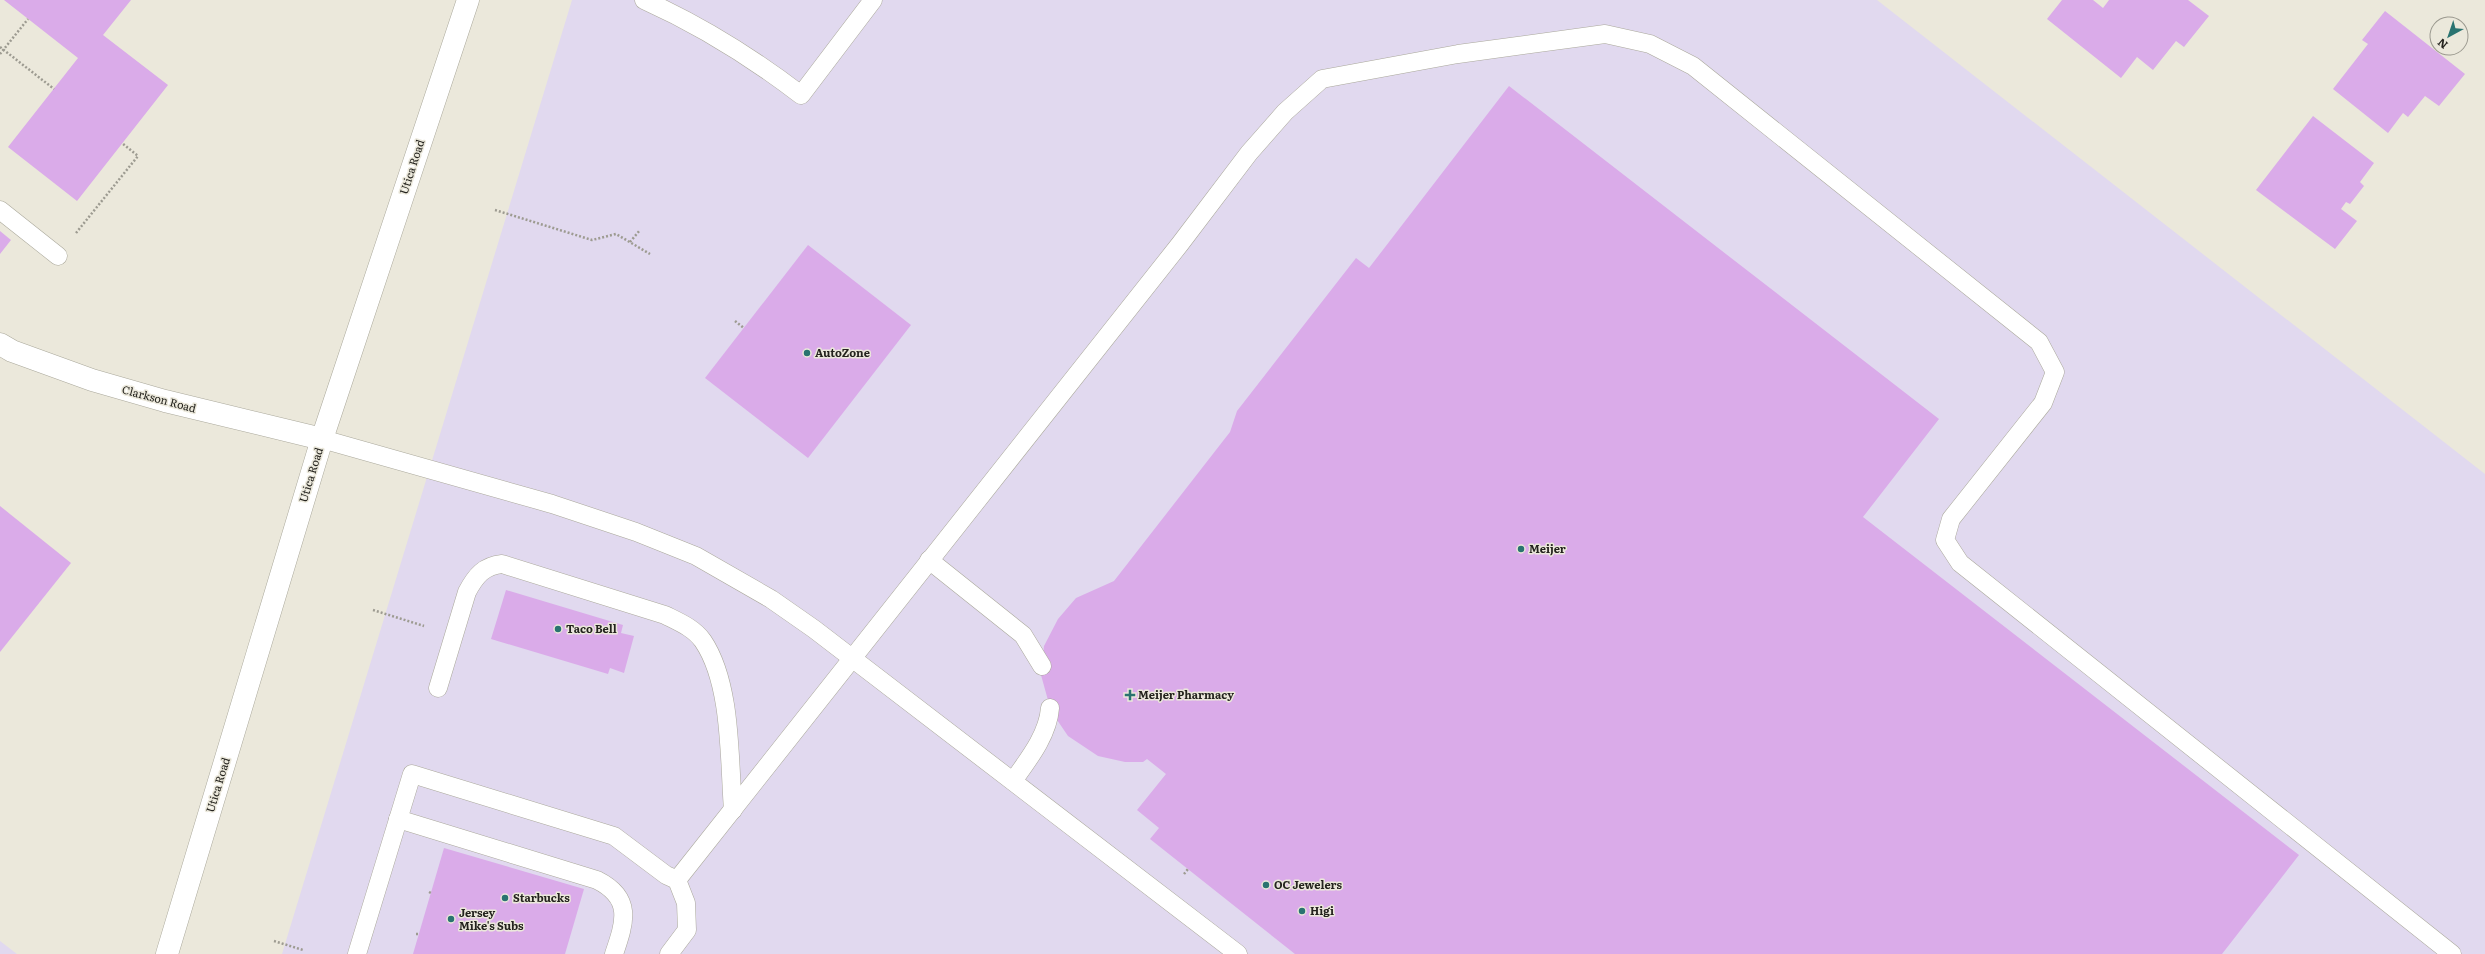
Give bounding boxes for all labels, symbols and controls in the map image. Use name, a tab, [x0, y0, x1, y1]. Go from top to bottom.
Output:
north arrow	[2429, 16, 2469, 56]
text: N	[2433, 35, 2451, 54]
street label: Utica Road	[395, 137, 428, 196]
place label: AutoZone	[815, 344, 870, 360]
marker: AutoZone	[802, 348, 812, 358]
street label: Clarkson Road	[120, 380, 198, 416]
street label: Utica Road	[294, 445, 326, 504]
place label: Meijer	[1529, 540, 1566, 556]
marker: Meijer	[1516, 544, 1526, 554]
place label: Taco Bell	[566, 620, 617, 636]
marker: Taco Bell	[553, 624, 563, 634]
place label: Meijer Pharmacy	[1138, 686, 1234, 702]
marker: Meijer Pharmacy	[1125, 690, 1135, 700]
street label: Utica Road	[201, 755, 233, 814]
place label: OC Jewelers	[1274, 876, 1342, 892]
marker: OC Jewelers	[1261, 880, 1271, 890]
place label: Starbucks	[513, 889, 570, 905]
marker: Starbucks	[500, 893, 510, 903]
place label: Higi	[1310, 902, 1334, 918]
place label: Jersey Mike's Subs	[459, 904, 524, 933]
marker: Higi	[1297, 906, 1307, 916]
marker: Jersey Mike's Subs	[446, 914, 456, 924]

